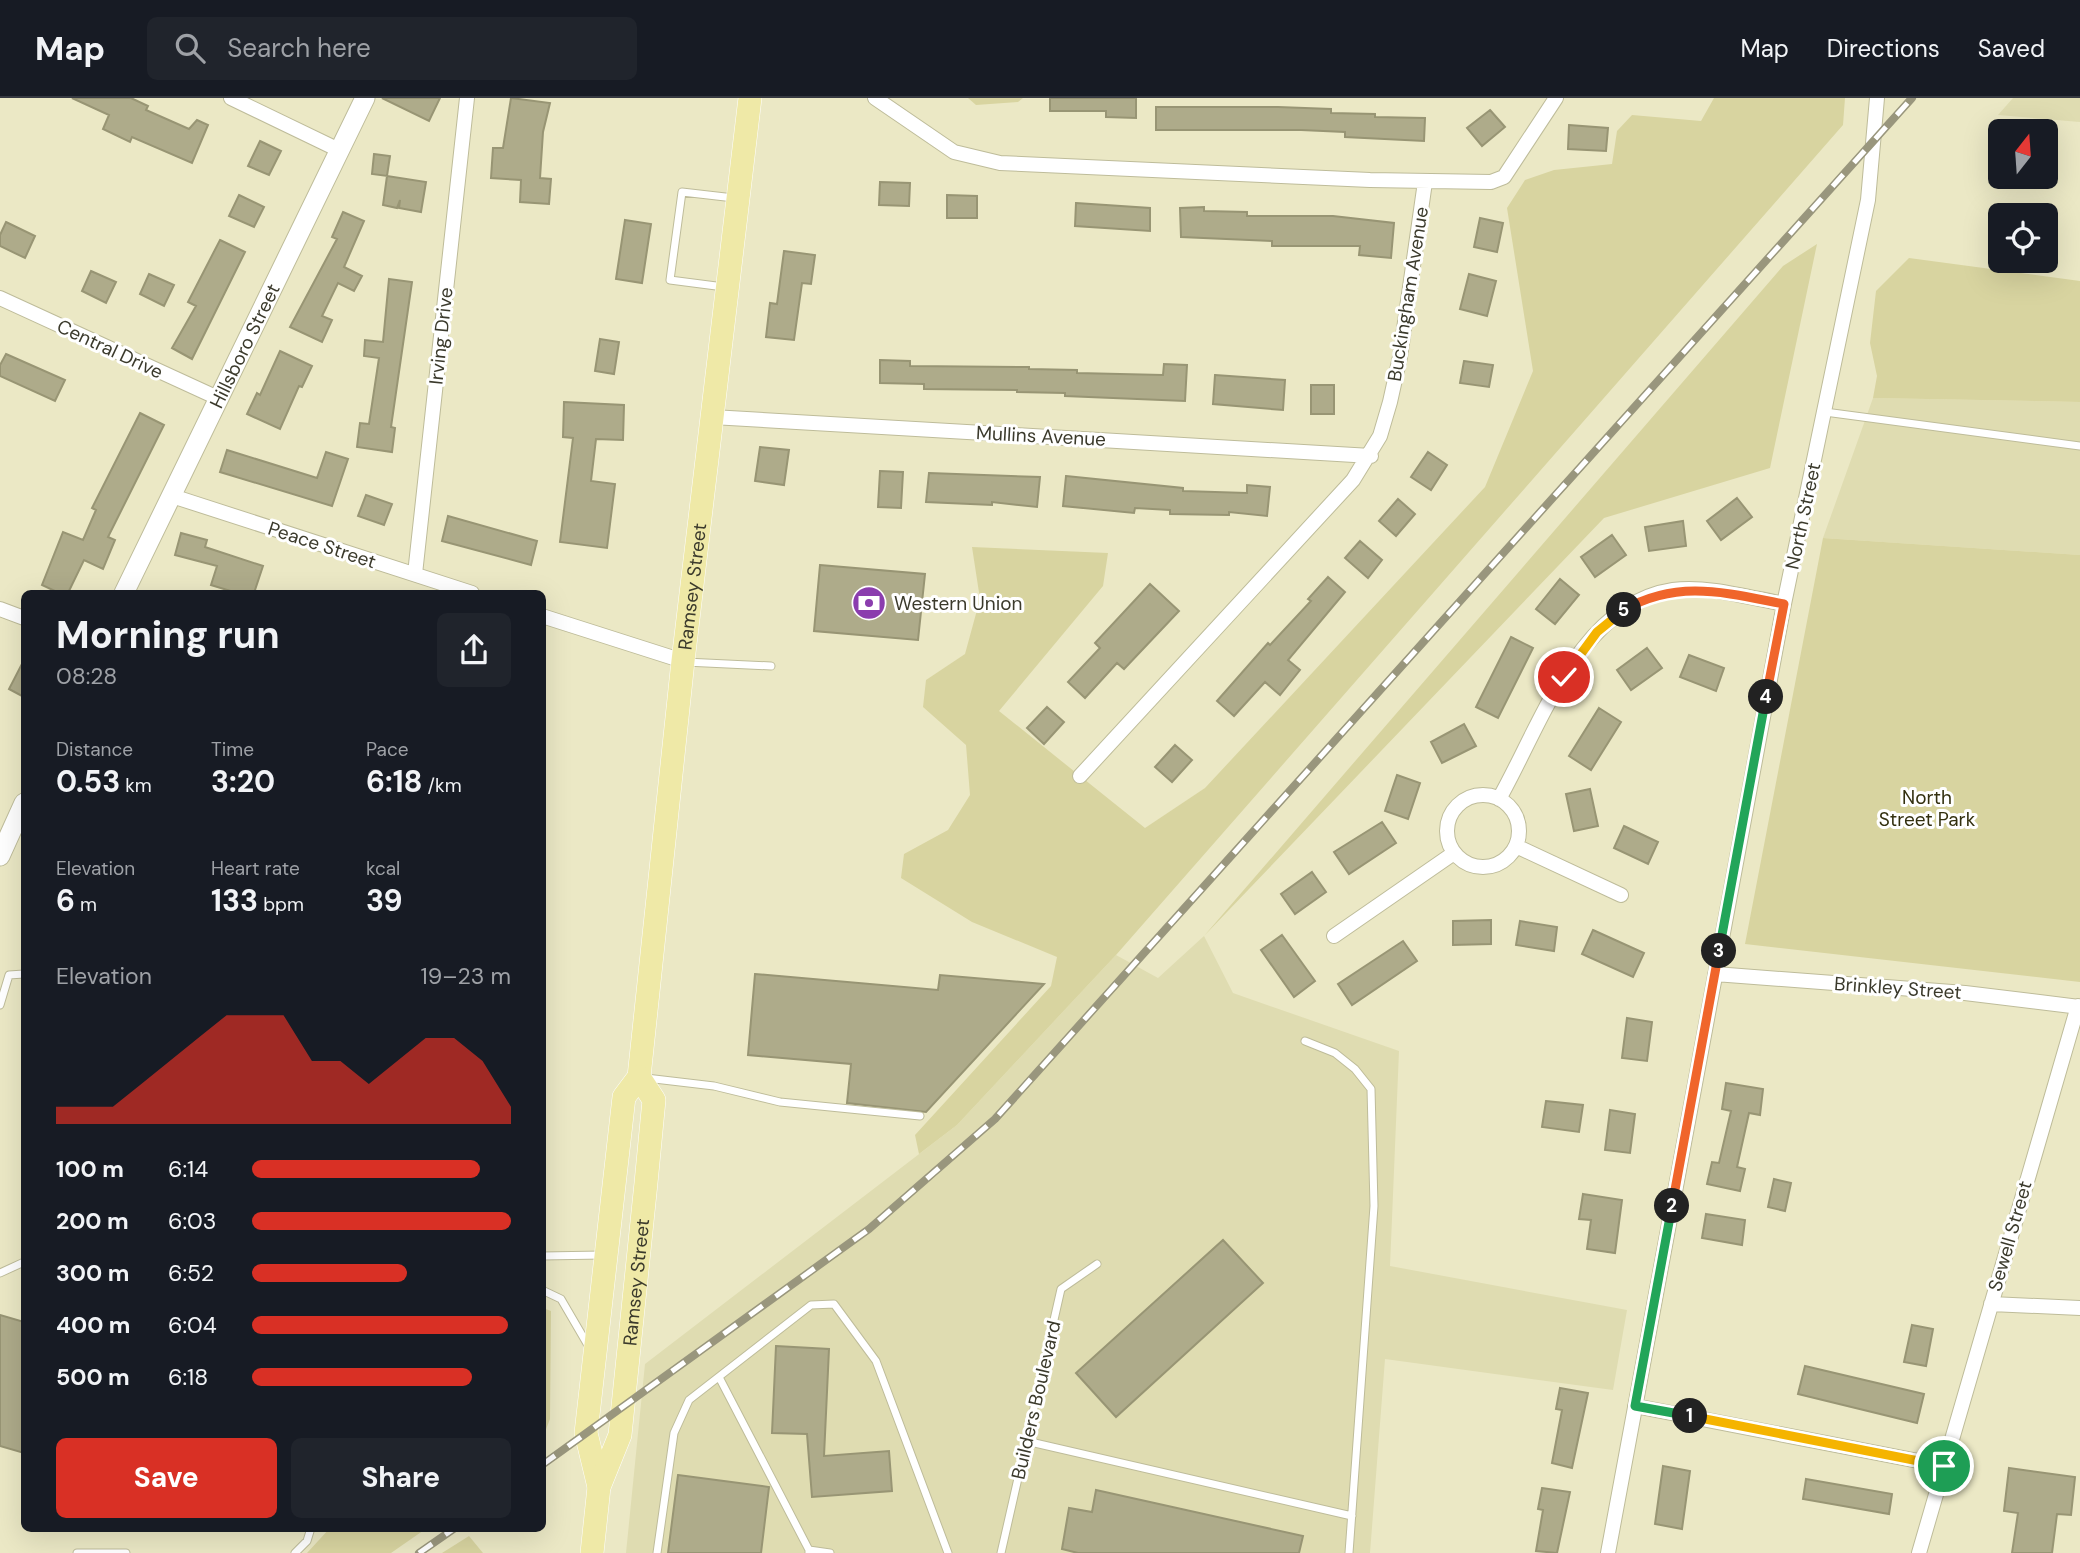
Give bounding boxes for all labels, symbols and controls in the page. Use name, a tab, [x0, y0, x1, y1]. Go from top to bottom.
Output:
search box	[147, 17, 637, 80]
text: Map	[35, 27, 105, 70]
icon: search	[171, 29, 209, 67]
text: Search here	[227, 31, 371, 65]
text: Map	[1741, 33, 1789, 64]
text: Directions	[1827, 33, 1940, 64]
text: Saved	[1978, 33, 2045, 64]
north arrow	[1988, 119, 2058, 189]
map controls	[1988, 119, 2058, 273]
button: locate	[1988, 203, 2058, 273]
street label: Buckingham Avenue	[1382, 205, 1434, 383]
street label: Hillsboro Street	[203, 279, 285, 412]
street label: Irving Drive	[423, 286, 459, 386]
street label: Central Drive	[53, 313, 167, 385]
street label: Mullins Avenue	[975, 420, 1107, 452]
street label: North Street	[1779, 460, 1827, 572]
street label: Peace Street	[265, 516, 379, 574]
street label: Ramsey Street	[672, 522, 712, 651]
bank icon: Western Union	[850, 584, 888, 622]
place label: Western Union	[894, 591, 1022, 616]
pin: 5	[1606, 592, 1642, 628]
text: 5	[1618, 597, 1629, 622]
text: Morning run	[56, 610, 280, 660]
button: share	[437, 613, 511, 687]
pin	[1534, 647, 1594, 707]
icon: check	[1545, 658, 1583, 696]
text: 08:28	[56, 661, 117, 691]
pin: 4	[1748, 680, 1784, 714]
text: 4	[1759, 684, 1772, 709]
text: Distance	[56, 737, 133, 762]
text: Time	[211, 737, 254, 762]
text: Pace	[366, 737, 409, 762]
text: 0.53	[56, 762, 120, 801]
text: 3:20	[211, 762, 275, 801]
text: 6:18	[366, 762, 423, 801]
text: km	[120, 773, 152, 798]
text: /km	[423, 773, 462, 798]
park label: North Street Park	[1879, 785, 1976, 832]
text: Elevation	[56, 856, 135, 881]
text: Heart rate	[211, 856, 300, 881]
text: kcal	[366, 856, 400, 881]
text: 6	[56, 881, 75, 920]
text: 133	[211, 881, 258, 920]
text: 39	[366, 881, 402, 920]
text: m	[75, 892, 97, 917]
text: bpm	[258, 892, 304, 917]
pin: 3	[1702, 934, 1736, 968]
text: 3	[1713, 938, 1724, 963]
text: Elevation	[56, 961, 152, 991]
text: 19–23 m	[421, 961, 511, 991]
street label: Brinkley Street	[1833, 971, 1963, 1005]
text: 100 m	[56, 1154, 124, 1184]
text: 6:14	[168, 1154, 208, 1184]
street label: Sewell Street	[1982, 1178, 2038, 1294]
pin: 2	[1654, 1188, 1690, 1224]
text: 2	[1666, 1193, 1677, 1218]
text: 200 m	[56, 1206, 129, 1236]
text: 6:03	[168, 1206, 216, 1236]
street label: Ramsey Street	[617, 1217, 655, 1347]
text: 300 m	[56, 1258, 129, 1288]
text: 6:52	[168, 1258, 214, 1288]
text: 400 m	[56, 1310, 130, 1340]
text: 6:04	[168, 1310, 217, 1340]
street label: Builders Boulevard	[1006, 1318, 1066, 1482]
text: 500 m	[56, 1362, 130, 1392]
text: 6:18	[168, 1362, 208, 1392]
pin: 1	[1672, 1398, 1708, 1434]
text: 1	[1686, 1403, 1693, 1428]
pin	[1914, 1436, 1974, 1496]
button: Save	[56, 1438, 277, 1518]
button: Share	[291, 1438, 511, 1518]
icon: arrive	[1925, 1447, 1963, 1485]

